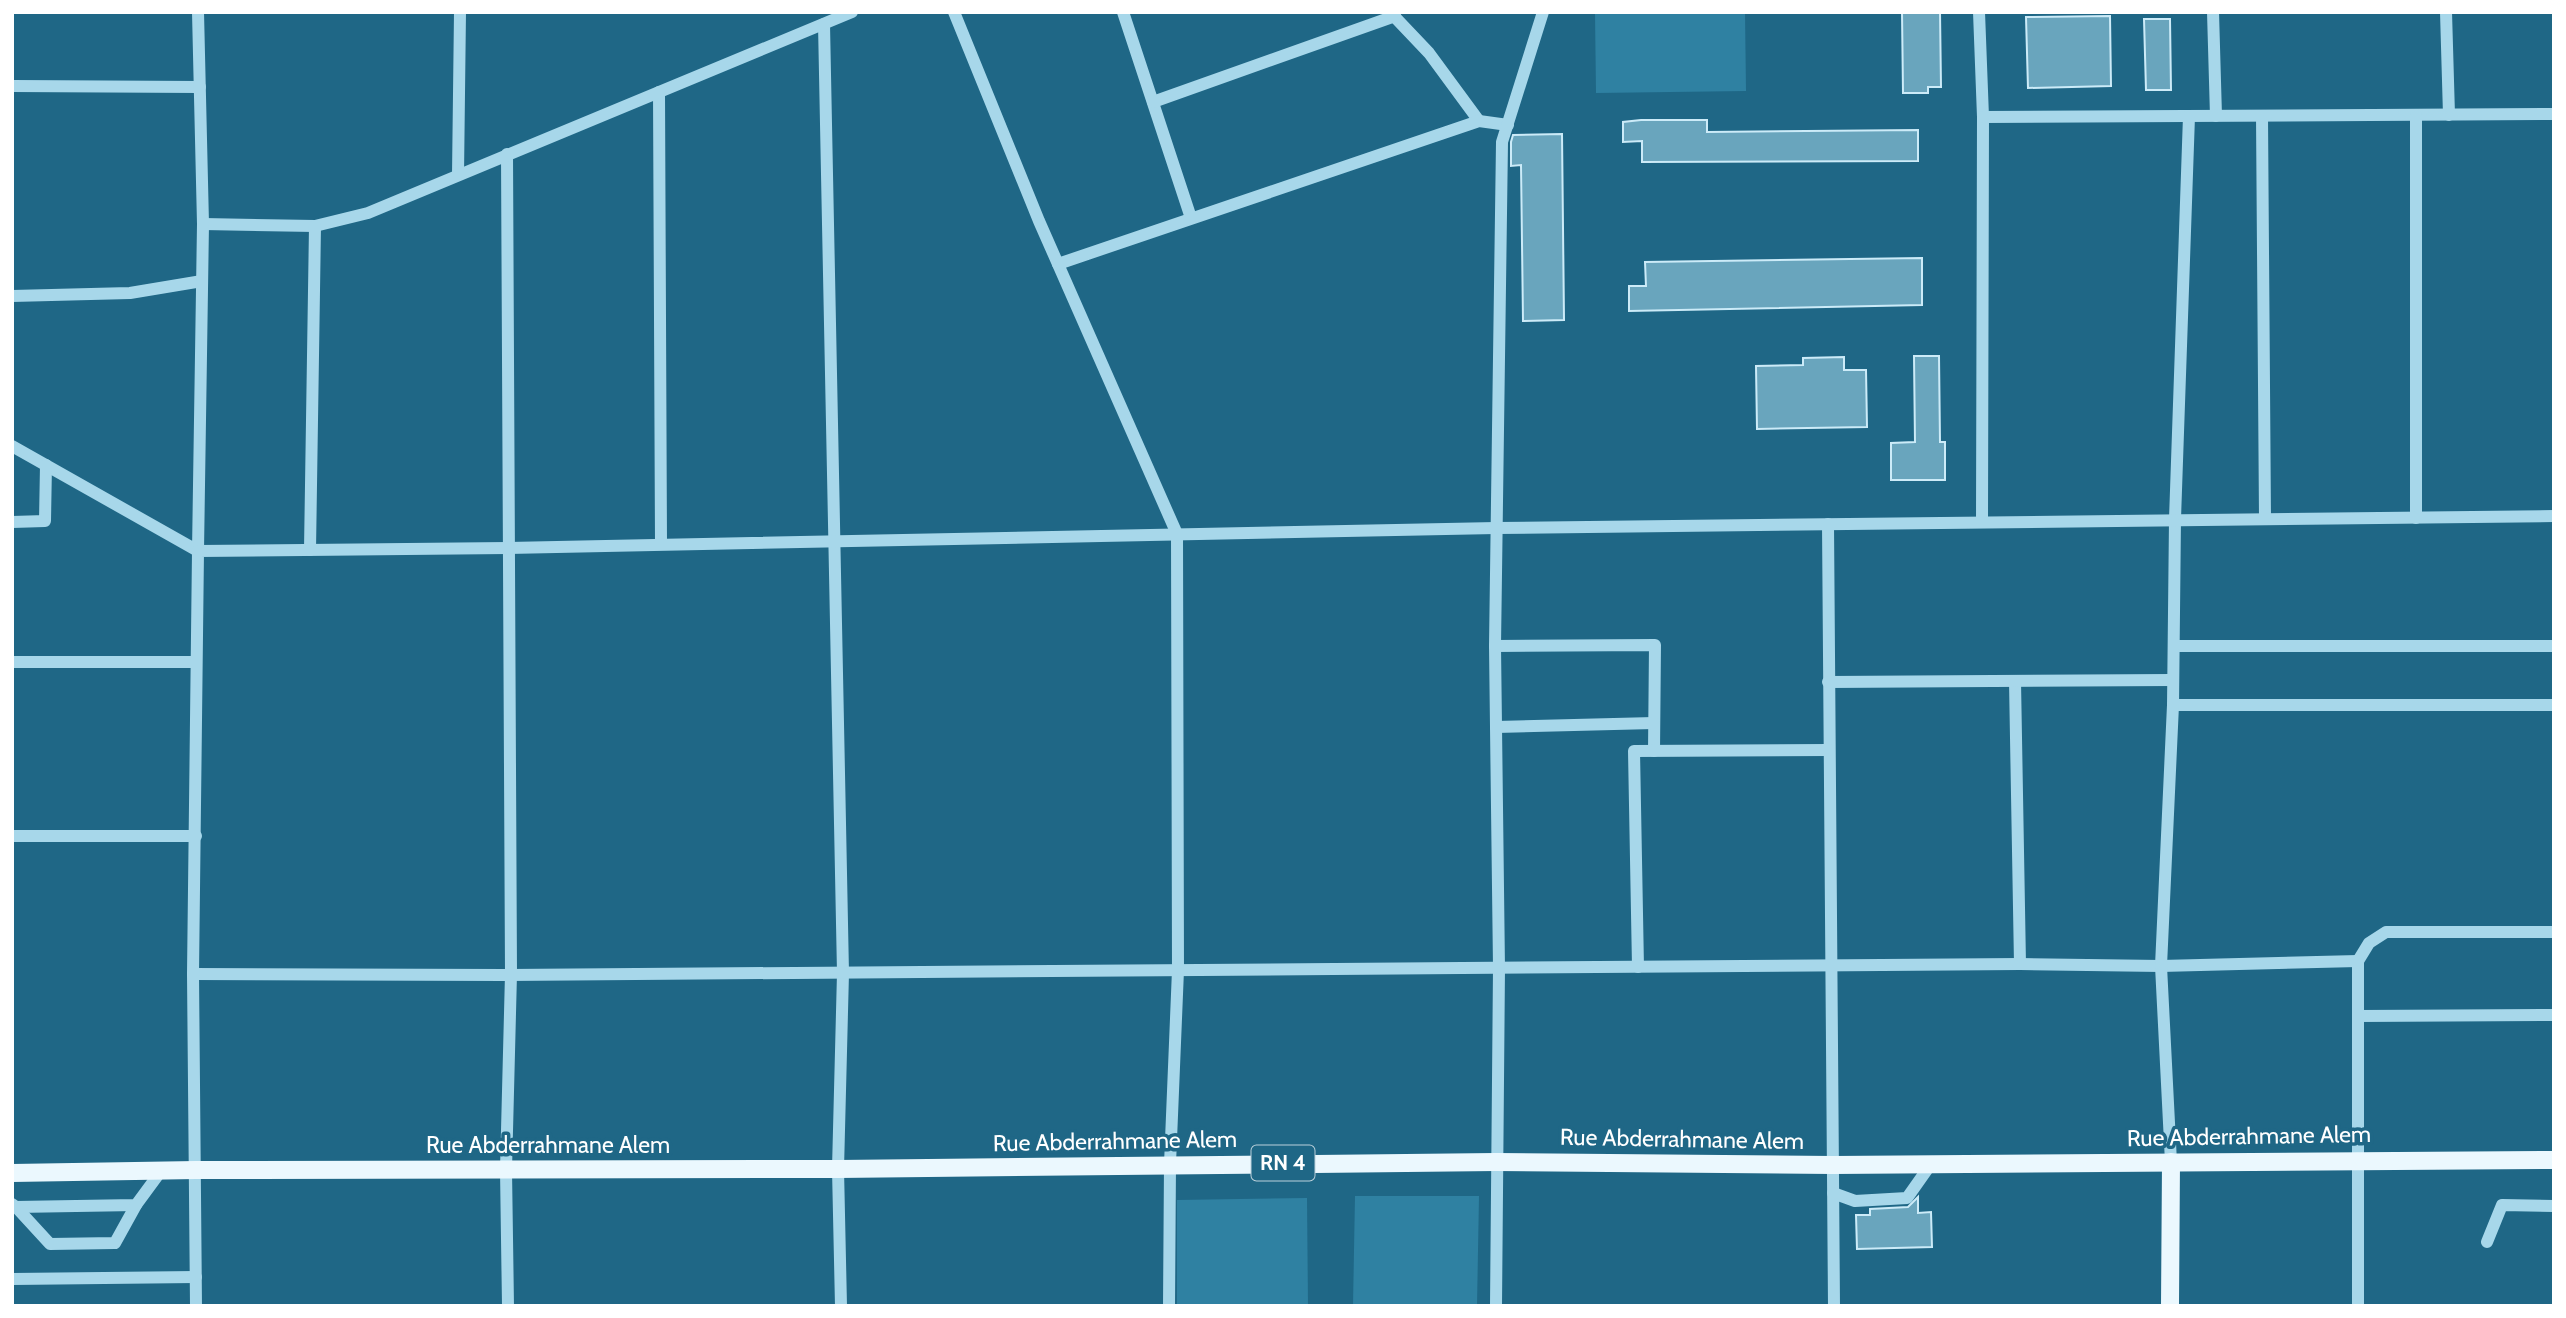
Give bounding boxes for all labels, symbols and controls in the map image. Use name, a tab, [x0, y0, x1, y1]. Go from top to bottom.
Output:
street label: Rue Abderrahmane Alem	[2127, 1120, 2371, 1152]
street label: Rue Abderrahmane Alem	[1560, 1123, 1804, 1155]
street label: Rue Abderrahmane Alem	[993, 1125, 1237, 1157]
street label: Rue Abderrahmane Alem	[426, 1131, 670, 1159]
road number: RN 4	[1252, 1146, 1314, 1180]

